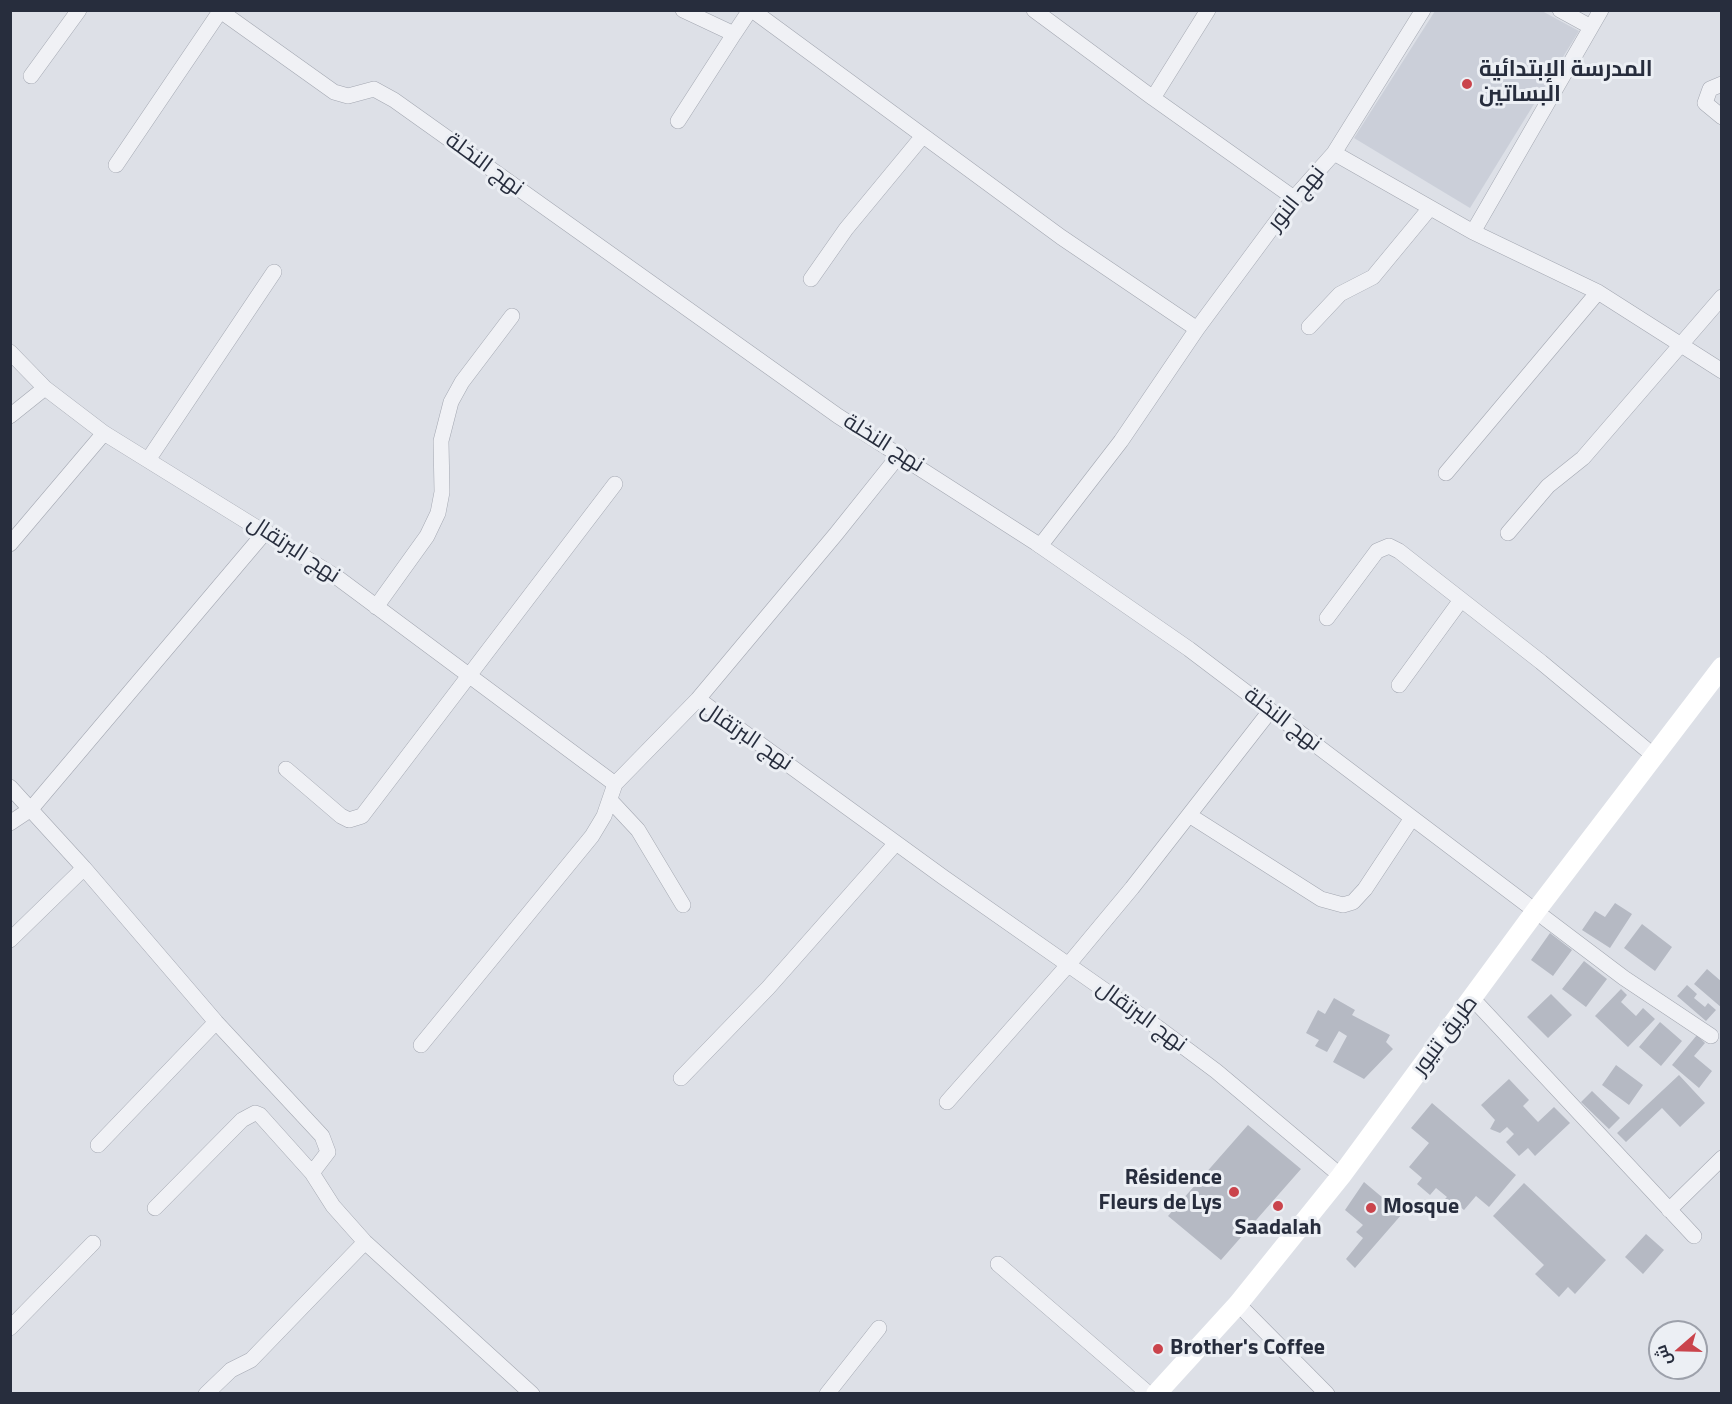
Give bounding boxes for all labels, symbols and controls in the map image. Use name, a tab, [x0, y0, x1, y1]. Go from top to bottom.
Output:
place label: المدرسة الإبتدائية البساتين	[1479, 58, 1653, 110]
marker: المدرسة الإبتدائية البساتين	[1460, 77, 1474, 91]
street label: نهج النخلة	[440, 128, 528, 202]
street label: نهج النور	[1263, 161, 1331, 237]
street label: نهج النخلة	[838, 409, 928, 479]
street label: نهج البرتقال	[242, 510, 344, 590]
street label: نهج النخلة	[1238, 682, 1326, 758]
street label: نهج البرتقال	[695, 697, 797, 777]
street label: نهج البرتقال	[1091, 975, 1191, 1059]
street label: طريق تنيور	[1408, 991, 1484, 1081]
place label: Résidence Fleurs de Lys	[1099, 1166, 1222, 1218]
marker: Résidence Fleurs de Lys	[1227, 1185, 1241, 1199]
place label: Mosque	[1383, 1195, 1459, 1221]
marker: Saadalah	[1271, 1199, 1285, 1213]
marker: Mosque	[1364, 1201, 1378, 1215]
place label: Saadalah	[1234, 1216, 1322, 1242]
north arrow	[1648, 1320, 1708, 1380]
place label: Brother's Coffee	[1170, 1336, 1325, 1362]
marker: Brother's Coffee	[1151, 1342, 1165, 1356]
text: ش	[1648, 1342, 1678, 1369]

